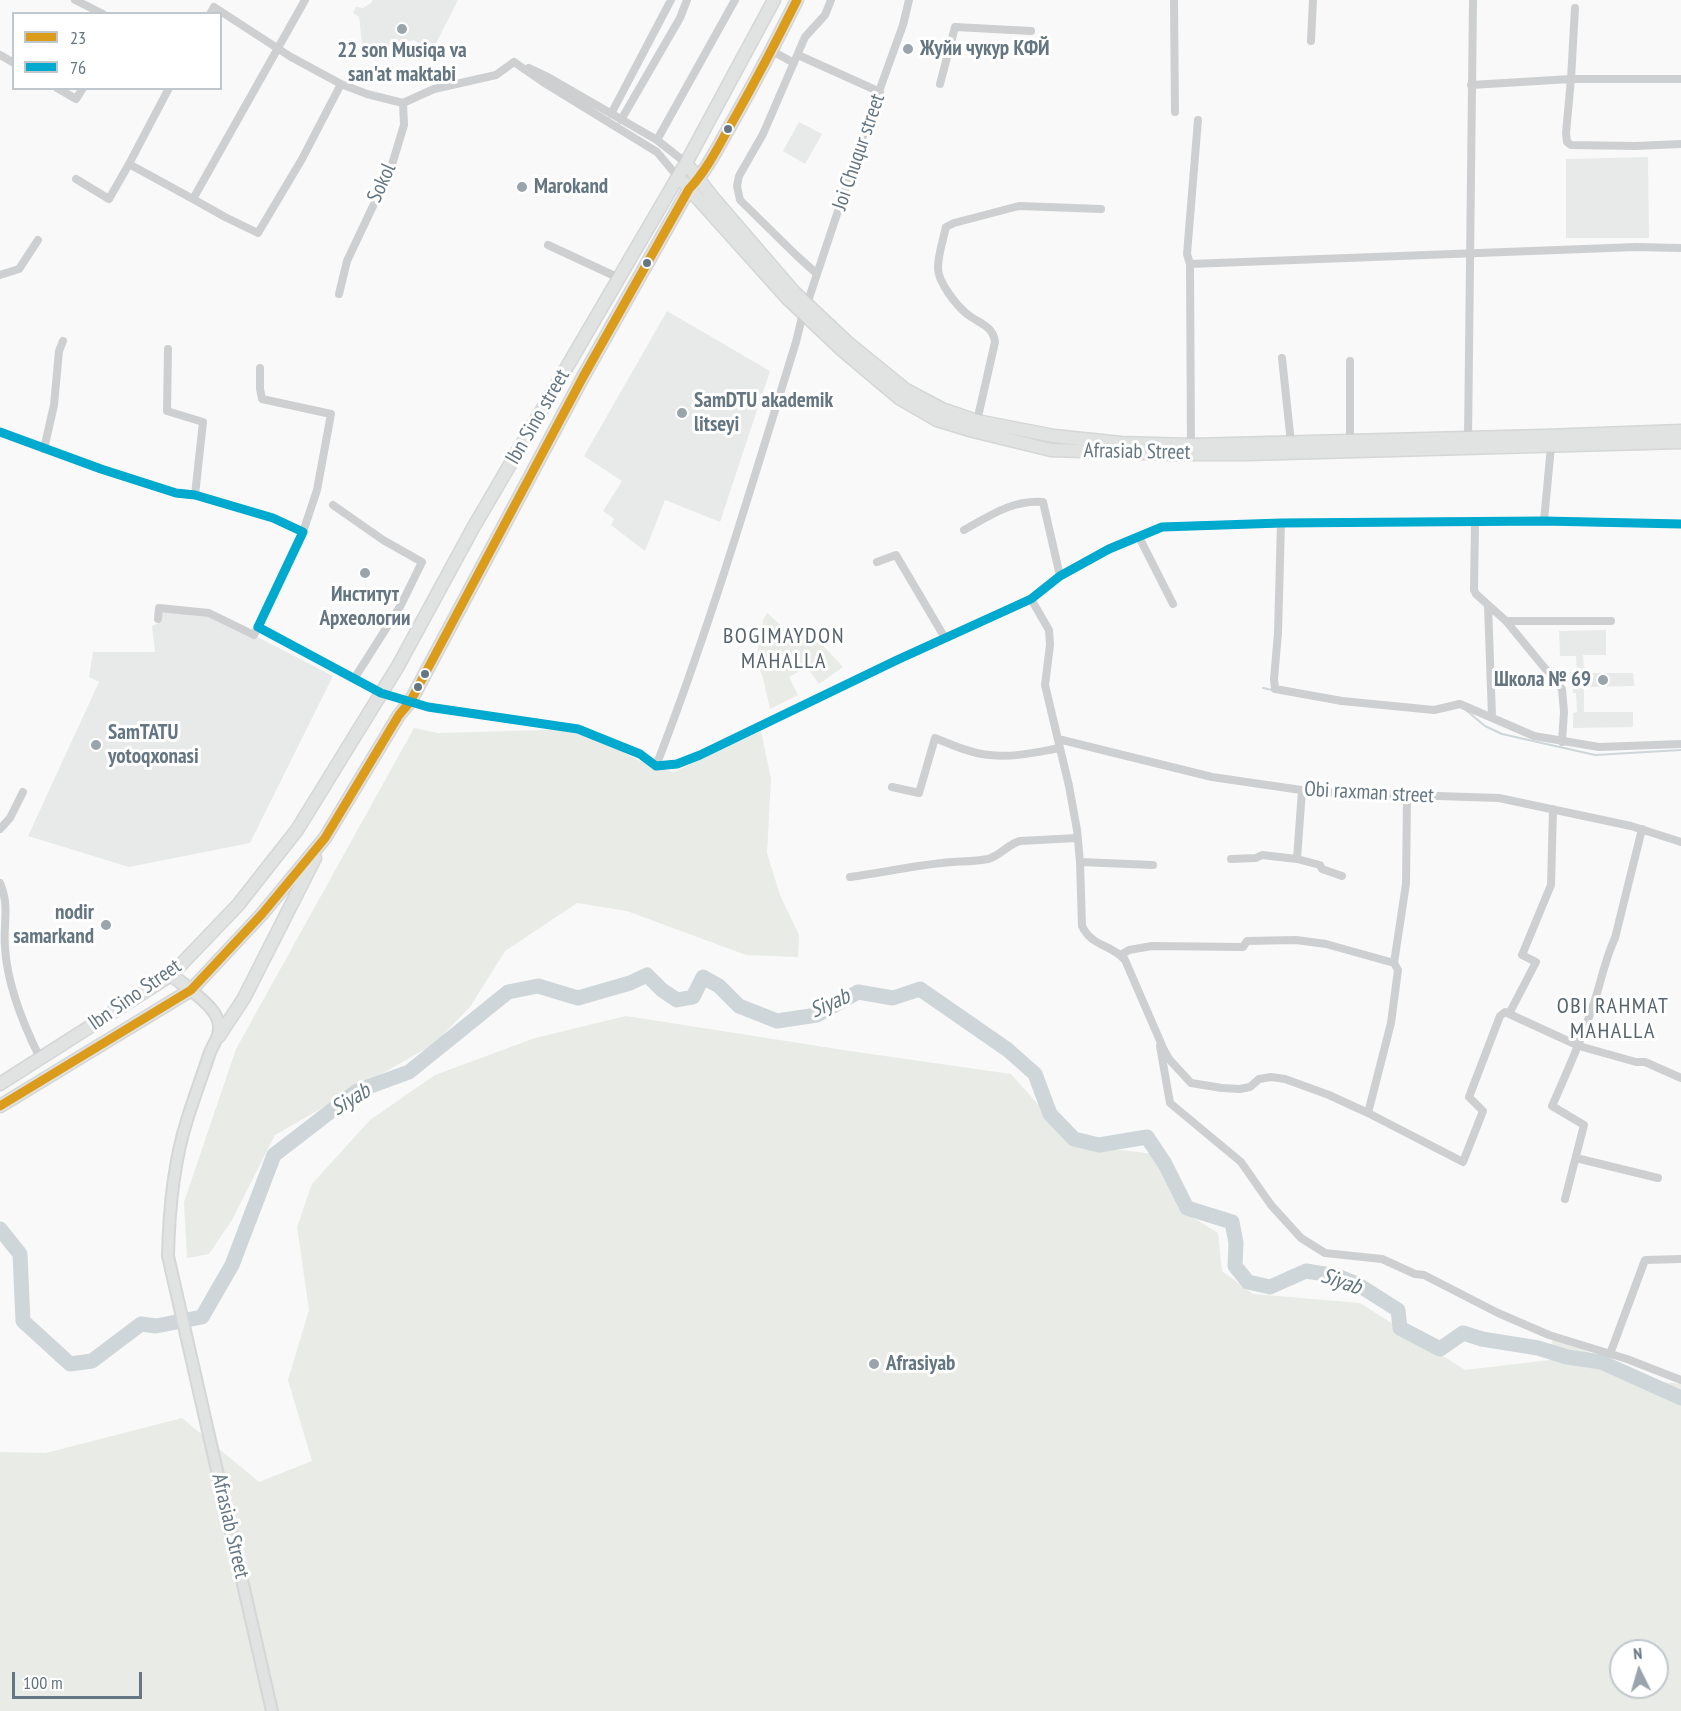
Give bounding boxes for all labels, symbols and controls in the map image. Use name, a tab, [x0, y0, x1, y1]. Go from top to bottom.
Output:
legend	[12, 12, 222, 90]
marker: 22 son Musiqa va san'at maktabi	[395, 22, 409, 36]
text: 23	[70, 26, 86, 49]
place label: Жуйи чукур КФЙ	[920, 36, 1049, 62]
place label: 22 son Musiqa va san'at maktabi	[337, 38, 467, 88]
marker: Жуйи чукур КФЙ	[901, 42, 915, 56]
text: 76	[70, 56, 86, 79]
street label: Joi Chuqur street	[827, 91, 891, 213]
unlabelled marker	[722, 123, 734, 135]
street label: Sokol	[362, 160, 402, 206]
place label: Marokand	[534, 174, 608, 200]
marker: Marokand	[515, 180, 529, 194]
unlabelled marker	[641, 257, 653, 269]
street label: Ibn Sino street	[501, 365, 575, 469]
place label: SamDTU akademik litseyi	[694, 388, 833, 438]
marker: SamDTU akademik litseyi	[675, 406, 689, 420]
street label: Afrasiab Street	[1084, 438, 1190, 466]
marker: Институт Археологии	[358, 566, 372, 580]
place label: Институт Археологии	[320, 582, 410, 632]
district label: BOGIMAYDON MAHALLA	[723, 624, 845, 676]
place label: Школа № 69	[1494, 667, 1591, 693]
unlabelled marker	[419, 668, 431, 680]
marker: Школа № 69	[1596, 673, 1610, 687]
unlabelled marker	[412, 681, 424, 693]
place label: SamTATU yotoqxonasi	[108, 720, 199, 770]
marker: SamTATU yotoqxonasi	[89, 738, 103, 752]
street label: Obi raxman street	[1304, 777, 1434, 809]
place label: nodir samarkand	[13, 900, 94, 950]
marker: nodir samarkand	[99, 918, 113, 932]
street label: Ibn Sino Street	[84, 954, 186, 1036]
water label: Siyab	[806, 984, 854, 1024]
district label: OBI RAHMAT MAHALLA	[1557, 994, 1669, 1046]
water label: Siyab	[327, 1078, 375, 1122]
water label: Siyab	[1317, 1263, 1365, 1301]
place label: Afrasiyab	[886, 1351, 955, 1377]
marker: Afrasiyab	[867, 1357, 881, 1371]
street label: Afrasiab Street	[206, 1471, 254, 1581]
north arrow	[1609, 1639, 1669, 1699]
text: N	[1632, 1643, 1643, 1663]
scale bar	[15, 1660, 146, 1698]
text: 100 m	[23, 1671, 63, 1694]

